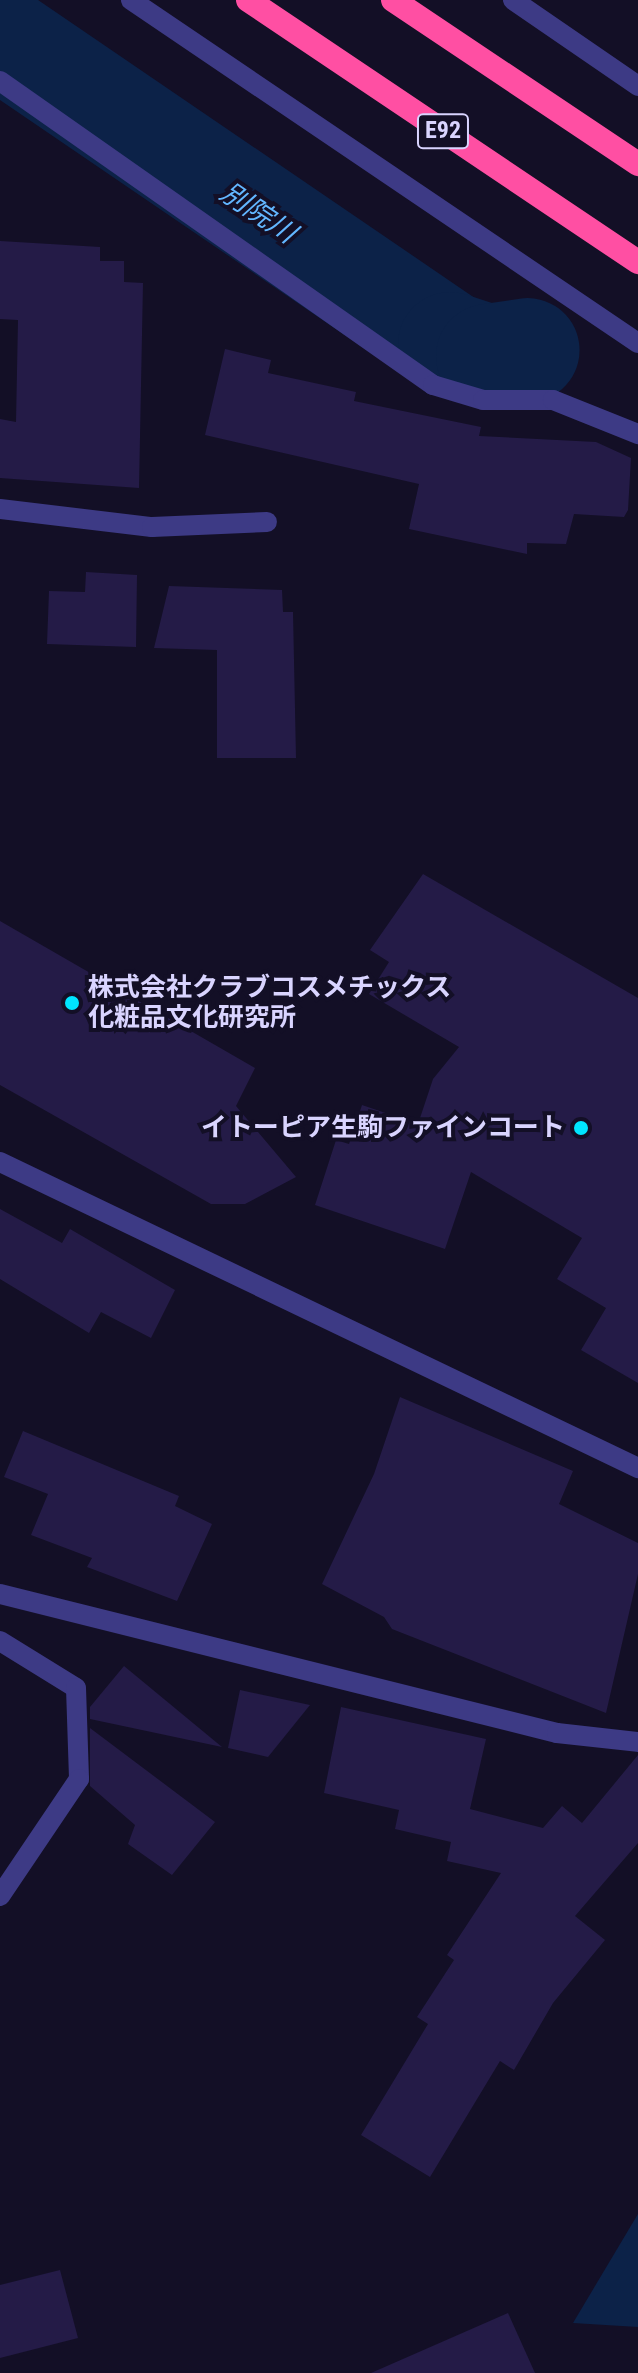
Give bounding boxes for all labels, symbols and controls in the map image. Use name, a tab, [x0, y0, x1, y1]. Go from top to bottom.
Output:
road number: E92	[415, 111, 471, 151]
water label: 別院川	[214, 176, 302, 250]
place label: 株式会社クラブコスメチックス 化粧品文化研究所	[88, 972, 452, 1034]
marker: 株式会社クラブコスメチックス 化粧品文化研究所	[63, 994, 81, 1012]
place label: イトーピア生駒ファインコート	[201, 1112, 565, 1144]
marker: イトーピア生駒ファインコート	[572, 1119, 590, 1137]

